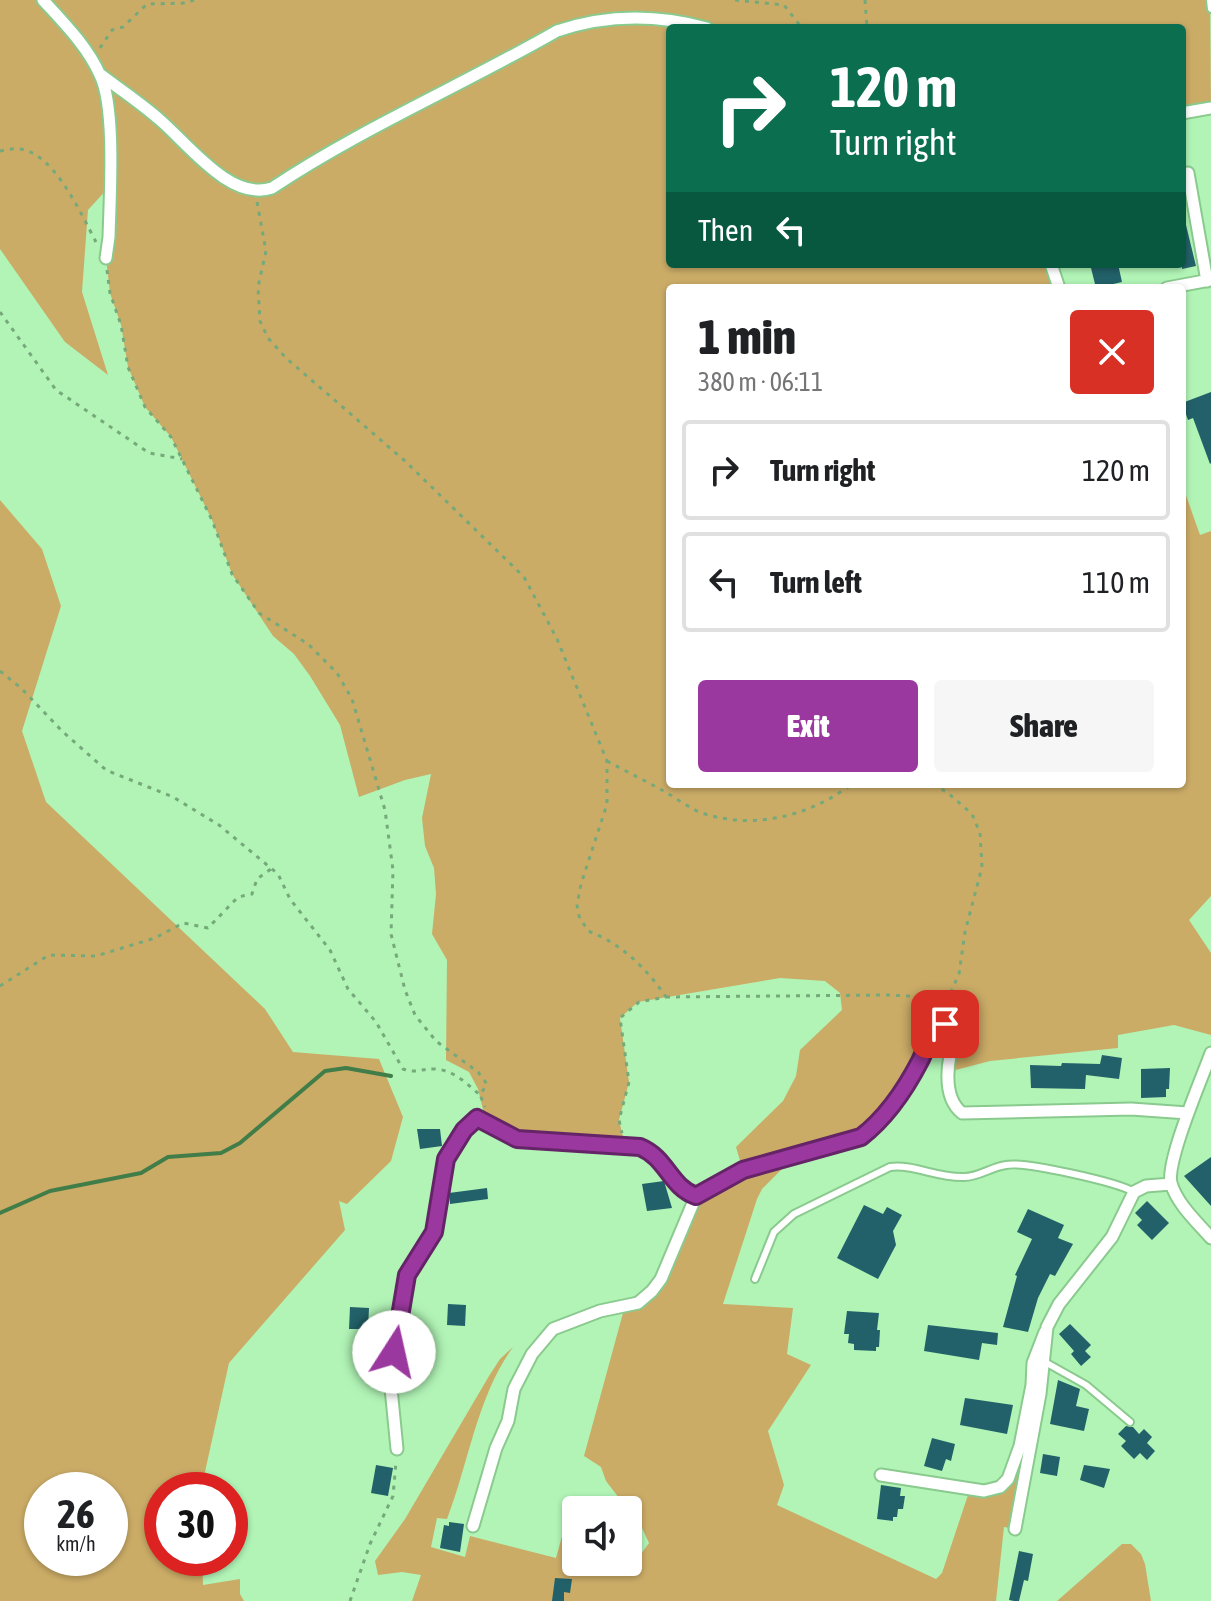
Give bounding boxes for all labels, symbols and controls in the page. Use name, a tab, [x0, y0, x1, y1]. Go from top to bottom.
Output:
text: 120 m	[830, 55, 957, 119]
icon: right	[698, 56, 802, 160]
text: Turn right	[830, 121, 957, 163]
icon: left	[769, 208, 813, 252]
text: Then	[698, 213, 753, 247]
text: 1 min	[698, 309, 796, 364]
button: close	[1070, 310, 1154, 394]
text: 380 m · 06:11	[698, 367, 823, 397]
icon: right	[702, 448, 746, 492]
text: Turn right	[770, 453, 876, 487]
text: 120 m	[1082, 453, 1150, 487]
icon: left	[702, 560, 746, 604]
text: Turn left	[770, 565, 862, 599]
text: 110 m	[1082, 565, 1150, 599]
button: Exit	[698, 680, 918, 772]
button: Share	[934, 680, 1154, 772]
pin	[911, 990, 979, 1058]
icon: arrive	[923, 1002, 967, 1046]
position arrow	[352, 1310, 436, 1394]
speed limit sign: 30	[144, 1472, 248, 1576]
text: 26	[57, 1491, 95, 1536]
map controls	[562, 1496, 642, 1576]
button: sound	[562, 1496, 642, 1576]
text: km/h	[56, 1532, 96, 1555]

